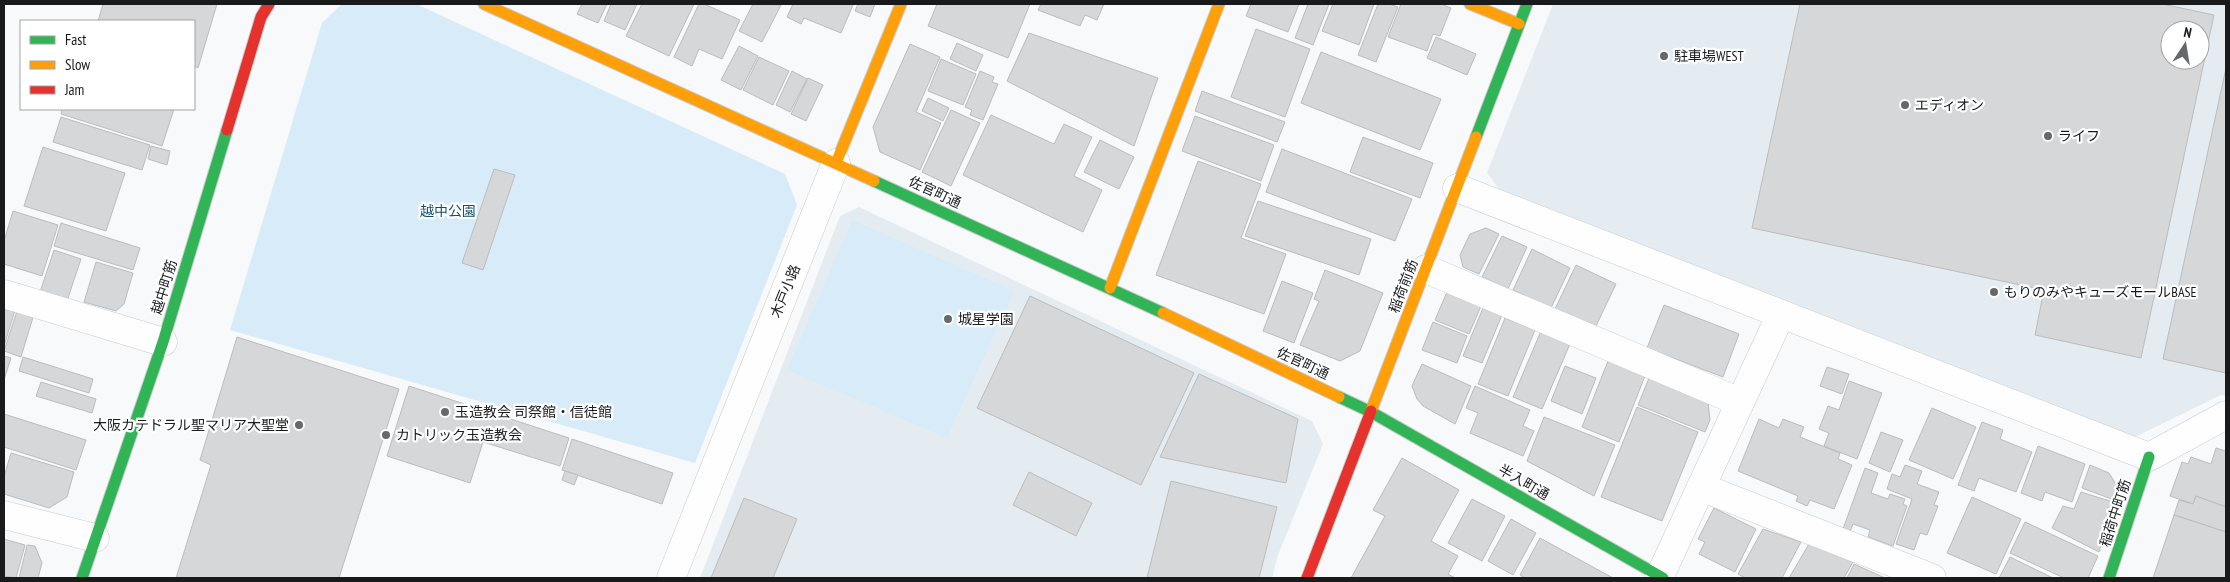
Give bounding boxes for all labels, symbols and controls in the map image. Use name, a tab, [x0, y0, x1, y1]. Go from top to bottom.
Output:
legend	[20, 20, 195, 110]
north arrow	[2160, 20, 2210, 70]
text: N	[2182, 23, 2193, 42]
text: Fast	[65, 30, 86, 49]
place label: 駐車場WEST	[1674, 47, 1744, 65]
marker: 駐車場WEST	[1658, 50, 1670, 62]
text: Slow	[65, 55, 90, 74]
text: Jam	[64, 80, 84, 99]
place label: エディオン	[1915, 96, 1984, 114]
marker: エディオン	[1899, 99, 1911, 111]
place label: ライフ	[2058, 127, 2100, 145]
marker: ライフ	[2042, 130, 2054, 142]
street label: 佐官町通	[906, 172, 964, 212]
park label: 越中公園	[420, 202, 476, 220]
street label: 稲荷前筋	[1385, 257, 1421, 315]
street label: 越中町筋	[147, 258, 181, 316]
street label: 木戸小路	[766, 262, 804, 320]
place label: もりのみやキューズモールBASE	[2004, 283, 2197, 301]
marker: もりのみやキューズモールBASE	[1988, 286, 2000, 298]
place label: 城星学園	[958, 310, 1014, 328]
marker: 城星学園	[942, 313, 954, 325]
street label: 佐官町通	[1274, 343, 1332, 383]
place label: 玉造教会 司祭館・信徒館	[455, 403, 612, 421]
marker: 玉造教会 司祭館・信徒館	[439, 406, 451, 418]
place label: 大阪カテドラル聖マリア大聖堂	[93, 416, 289, 434]
marker: 大阪カテドラル聖マリア大聖堂	[293, 419, 305, 431]
place label: カトリック玉造教会	[396, 426, 522, 444]
marker: カトリック玉造教会	[380, 429, 392, 441]
street label: 半入町通	[1495, 460, 1553, 504]
street label: 稲荷中町筋	[2096, 477, 2134, 549]

